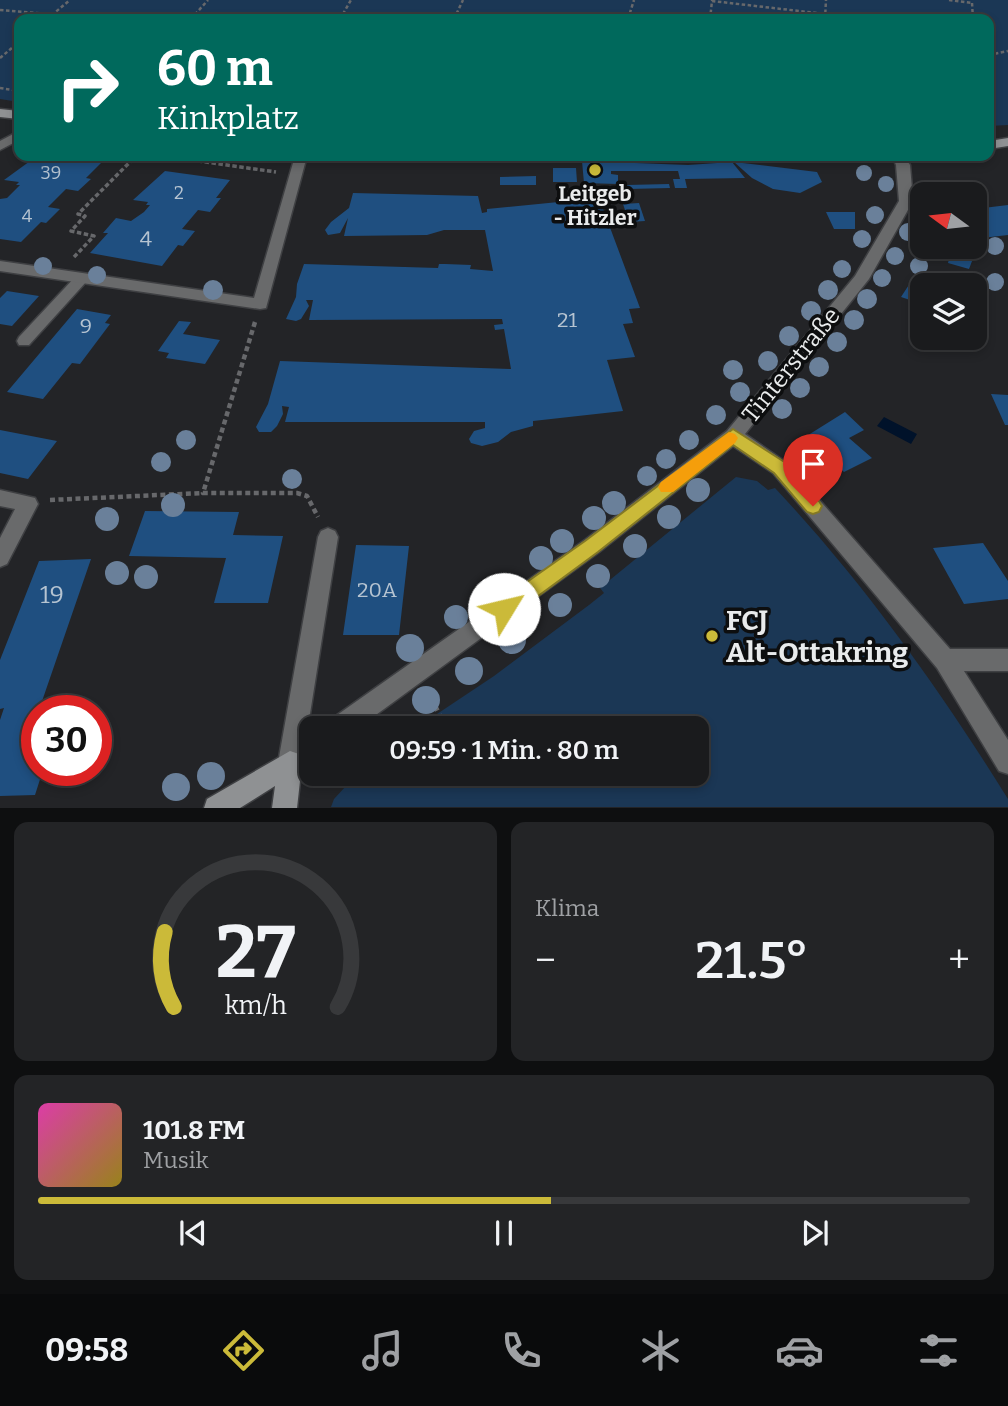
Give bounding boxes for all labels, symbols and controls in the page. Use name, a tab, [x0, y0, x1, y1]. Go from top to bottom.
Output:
text: 60 m	[157, 39, 273, 98]
icon: right	[42, 42, 133, 133]
text: Kinkplatz	[157, 99, 299, 137]
house number: 39	[41, 162, 61, 184]
marker: Leitgeb - Hitzler	[587, 162, 603, 178]
place label: Leitgeb - Hitzler	[554, 181, 637, 231]
house number: 2	[174, 182, 184, 204]
north arrow	[910, 182, 987, 259]
map controls	[910, 182, 987, 350]
house number: 4	[22, 205, 33, 227]
house number: 4	[140, 226, 152, 252]
button: layers	[910, 273, 987, 350]
street label: Tinterstraße	[736, 302, 846, 428]
house number: 21	[557, 307, 577, 333]
house number: 9	[80, 313, 92, 339]
pin	[783, 434, 843, 506]
icon: arrive	[794, 445, 832, 483]
position arrow	[467, 572, 541, 646]
house number: 20A	[357, 577, 397, 603]
house number: 19	[40, 581, 64, 609]
place label: FCJ Alt-Ottakring	[726, 604, 908, 669]
marker: FCJ Alt-Ottakring	[704, 628, 720, 644]
speed limit sign: 30	[21, 695, 112, 786]
text: 09:59 · 1 Min. · 80 m	[389, 735, 619, 766]
text: Klima	[535, 894, 599, 922]
text: 27	[216, 910, 295, 997]
text: 21.5°	[695, 929, 809, 992]
text: −	[535, 937, 556, 983]
text: +	[948, 937, 970, 983]
text: km/h	[225, 991, 287, 1021]
text: 101.8 FM	[143, 1115, 245, 1146]
text: Musik	[143, 1146, 209, 1174]
icon: previous	[174, 1214, 212, 1252]
icon: pause	[485, 1214, 523, 1252]
icon: next	[796, 1214, 834, 1252]
icon: directions	[219, 1326, 268, 1375]
icon: music	[358, 1326, 407, 1375]
icon: phone	[497, 1326, 546, 1375]
icon: climate	[636, 1326, 685, 1375]
icon: car	[775, 1326, 824, 1375]
icon: filters	[914, 1326, 963, 1375]
text: 09:58	[45, 1331, 129, 1369]

